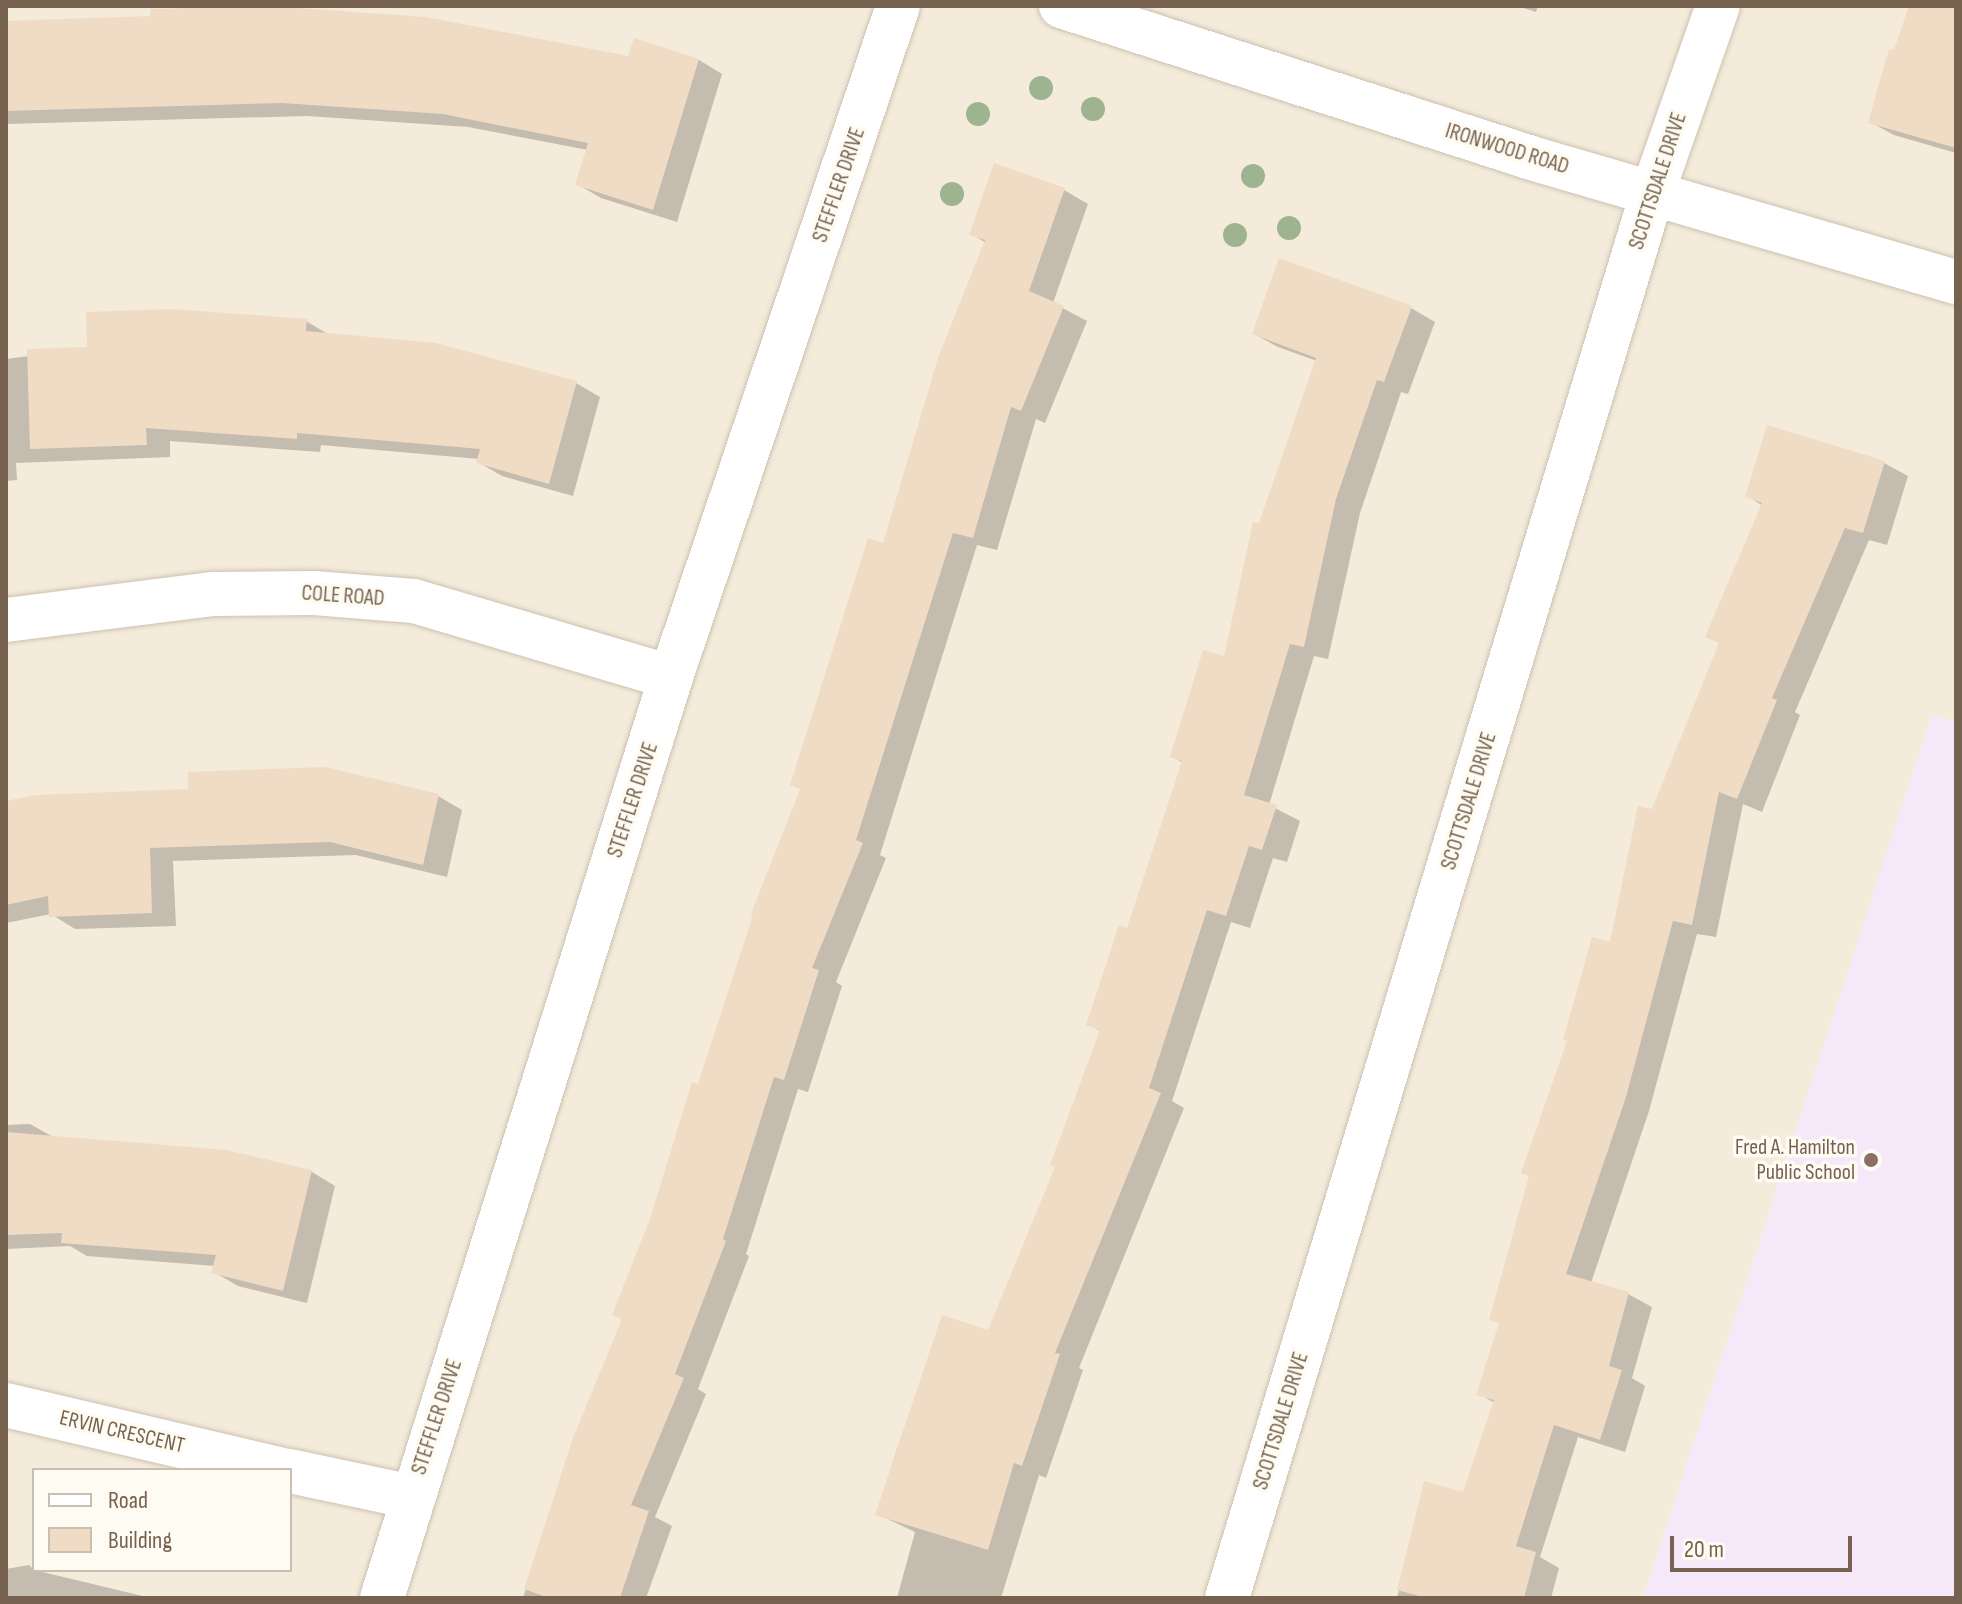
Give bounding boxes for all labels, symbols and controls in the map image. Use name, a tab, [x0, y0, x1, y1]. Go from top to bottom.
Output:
street label: SCOTTSDALE DRIVE	[1623, 109, 1693, 253]
street label: IRONWOOD ROAD	[1442, 118, 1572, 180]
street label: STEFFLER DRIVE	[807, 124, 871, 246]
street label: COLE ROAD	[301, 580, 385, 612]
street label: SCOTTSDALE DRIVE	[1436, 729, 1502, 873]
street label: STEFFLER DRIVE	[602, 739, 664, 861]
place label: Fred A. Hamilton Public School	[1735, 1134, 1855, 1186]
marker: Fred A. Hamilton Public School	[1862, 1151, 1880, 1169]
street label: SCOTTSDALE DRIVE	[1248, 1349, 1314, 1493]
street label: STEFFLER DRIVE	[406, 1356, 468, 1478]
street label: ERVIN CRESCENT	[57, 1405, 187, 1459]
legend	[32, 1468, 292, 1572]
text: Road	[108, 1486, 148, 1515]
scale bar	[1674, 1520, 1856, 1570]
text: Building	[108, 1526, 172, 1555]
text: 20 m	[1684, 1535, 1724, 1564]

